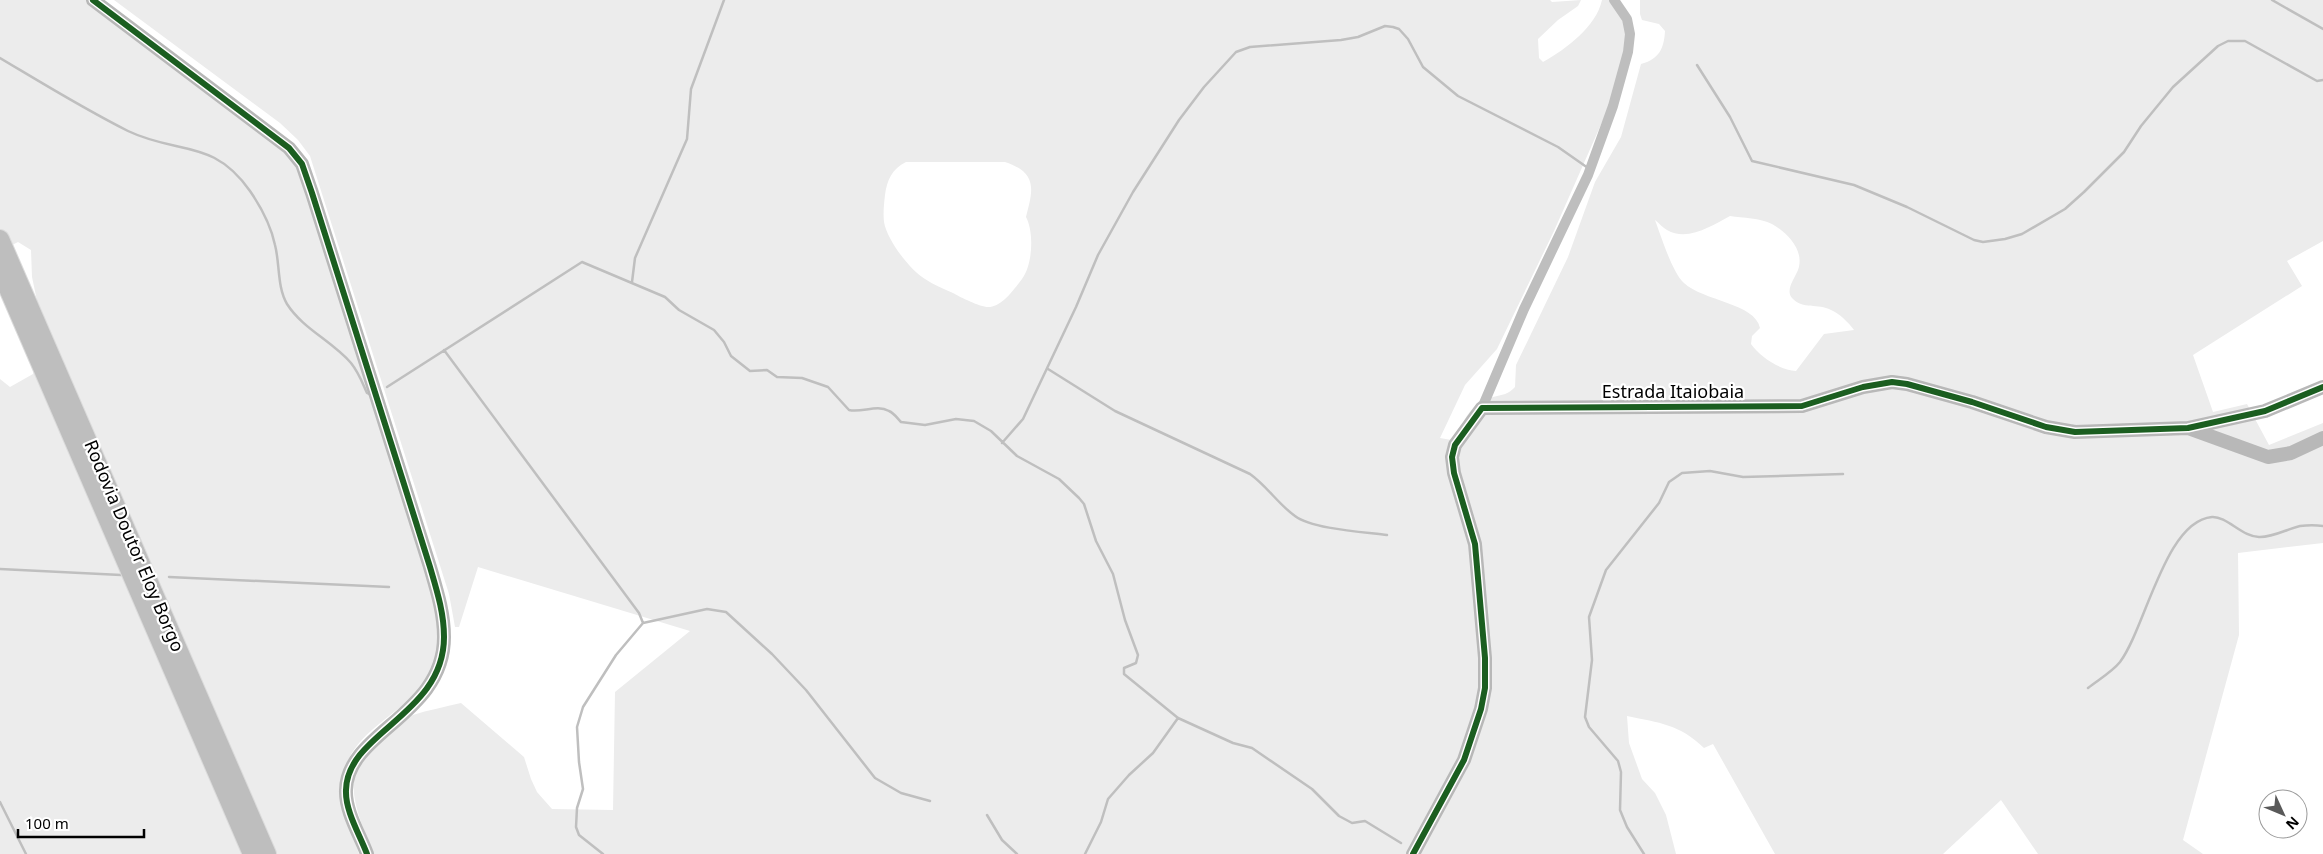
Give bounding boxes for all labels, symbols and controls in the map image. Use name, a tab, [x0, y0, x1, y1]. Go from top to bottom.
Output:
street label: Estrada Itaiobaia	[1602, 379, 1744, 403]
street label: Rodovia Doutor Eloy Borgo	[79, 436, 190, 655]
north arrow	[2258, 789, 2308, 839]
scale bar	[18, 806, 144, 838]
text: 100 m	[25, 813, 69, 833]
text: N	[2282, 813, 2304, 834]

